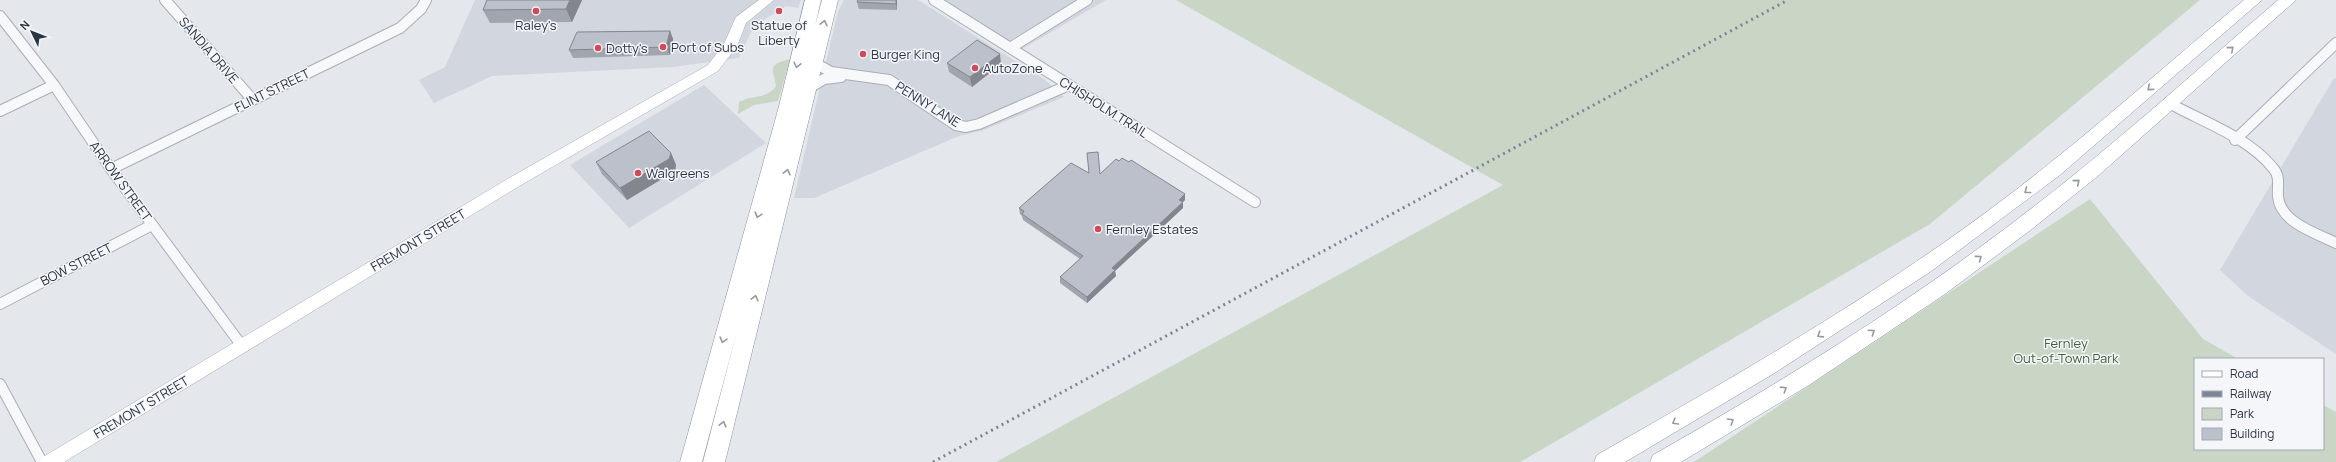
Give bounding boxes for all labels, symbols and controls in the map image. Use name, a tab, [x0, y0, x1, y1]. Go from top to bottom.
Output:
marker: Raley's	[531, 6, 541, 16]
marker: Statue of Liberty	[774, 6, 784, 16]
north arrow	[12, 12, 52, 52]
street label: SANDIA DRIVE	[175, 13, 243, 87]
place label: Raley's	[515, 16, 557, 34]
place label: Statue of Liberty	[751, 16, 807, 49]
text: N	[16, 17, 33, 33]
one-way arrow	[820, 20, 828, 26]
place label: Port of Subs	[671, 38, 744, 56]
place label: Dotty's	[606, 39, 648, 57]
marker: Port of Subs	[658, 42, 668, 52]
marker: Dotty's	[593, 43, 603, 53]
place label: Burger King	[871, 45, 940, 63]
one-way arrow	[2226, 47, 2234, 54]
marker: Burger King	[858, 49, 868, 59]
place label: AutoZone	[983, 59, 1043, 77]
one-way arrow	[794, 62, 802, 68]
marker: AutoZone	[970, 63, 980, 73]
street label: FLINT STREET	[231, 64, 313, 116]
street label: CHISHOLM TRAIL	[1056, 72, 1152, 142]
street label: PENNY LANE	[892, 77, 964, 131]
one-way arrow	[2147, 84, 2155, 91]
street label: ARROW STREET	[86, 137, 156, 225]
place label: Walgreens	[646, 164, 710, 182]
marker: Walgreens	[633, 168, 643, 178]
one-way arrow	[783, 169, 791, 175]
one-way arrow	[2073, 179, 2080, 186]
one-way arrow	[2024, 186, 2031, 193]
street label: FREMONT STREET	[367, 204, 469, 275]
one-way arrow	[754, 211, 762, 218]
place label: Fernley Estates	[1106, 220, 1199, 238]
marker: Fernley Estates	[1093, 224, 1103, 234]
street label: BOW STREET	[37, 238, 115, 290]
one-way arrow	[1975, 255, 1982, 263]
one-way arrow	[751, 295, 759, 301]
one-way arrow	[1868, 329, 1875, 337]
one-way arrow	[1817, 330, 1824, 337]
park label: Fernley Out-of-Town Park	[2014, 334, 2119, 367]
one-way arrow	[719, 336, 728, 343]
legend	[2194, 358, 2324, 450]
text: Road	[2230, 365, 2258, 382]
street label: FREMONT STREET	[90, 371, 192, 442]
text: Railway	[2230, 385, 2272, 402]
one-way arrow	[1780, 386, 1787, 394]
text: Park	[2230, 405, 2255, 422]
one-way arrow	[1672, 417, 1679, 424]
one-way arrow	[1727, 419, 1734, 426]
one-way arrow	[719, 421, 727, 427]
text: Building	[2230, 425, 2274, 442]

